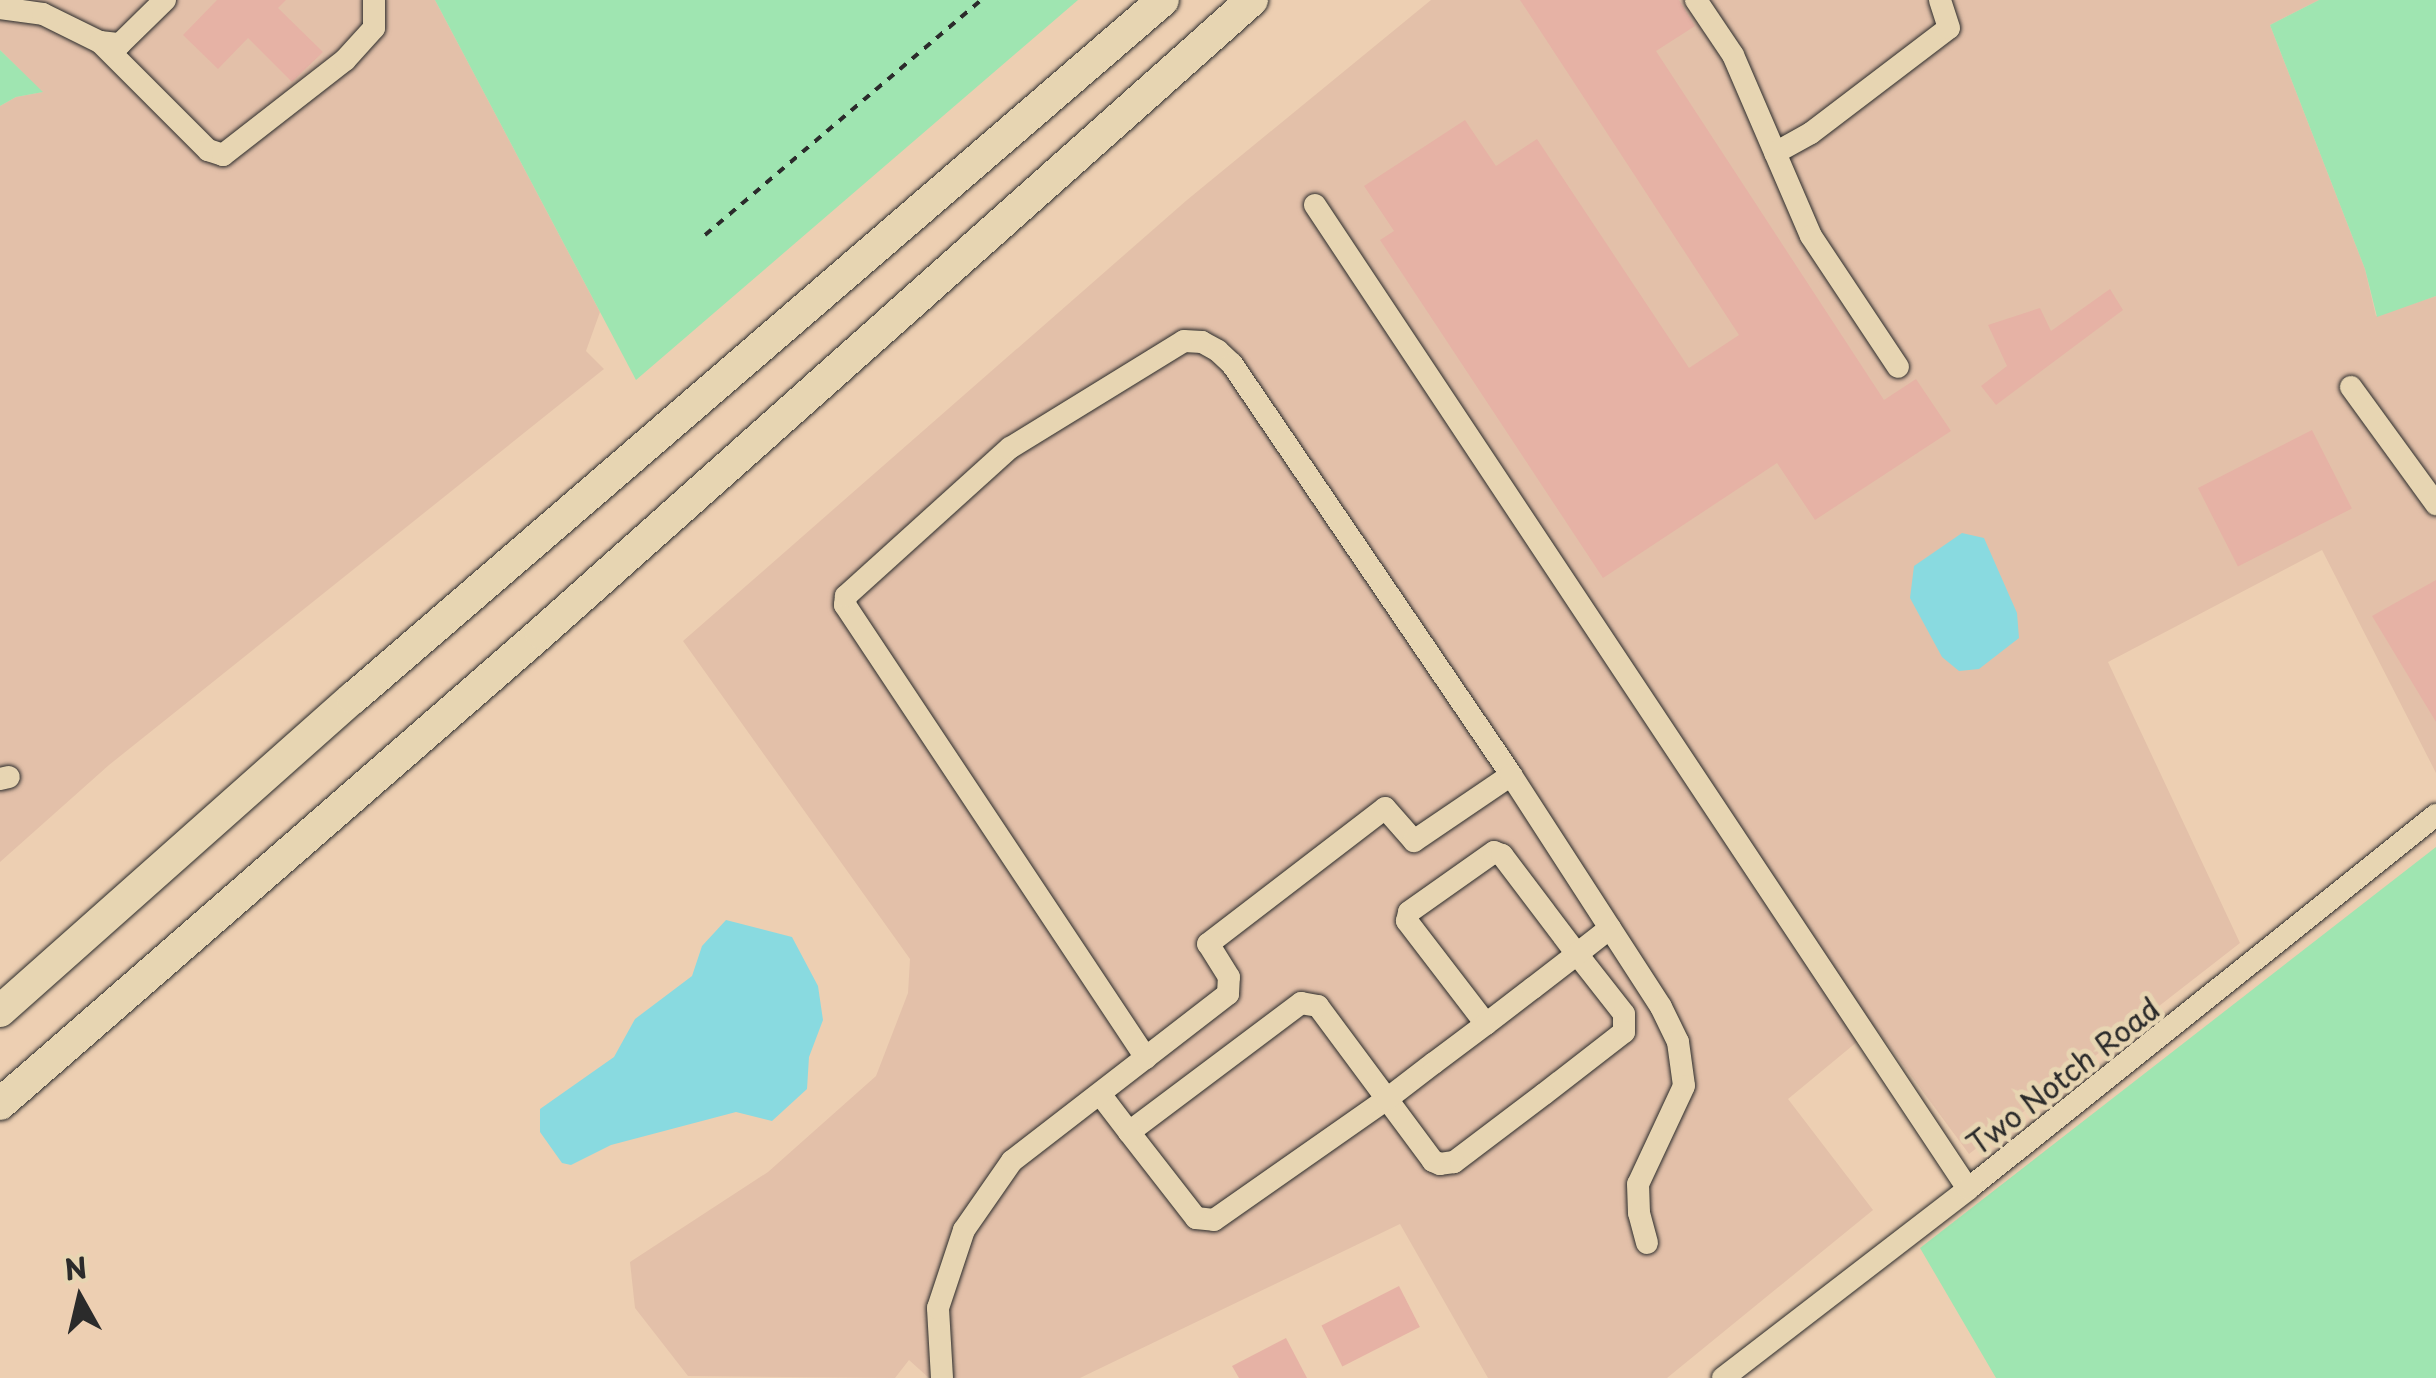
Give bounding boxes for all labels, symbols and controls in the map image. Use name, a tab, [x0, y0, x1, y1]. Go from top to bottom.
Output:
street label: Two Notch Road	[1959, 990, 2167, 1162]
text: N	[62, 1245, 90, 1291]
north arrow	[30, 1248, 130, 1348]

